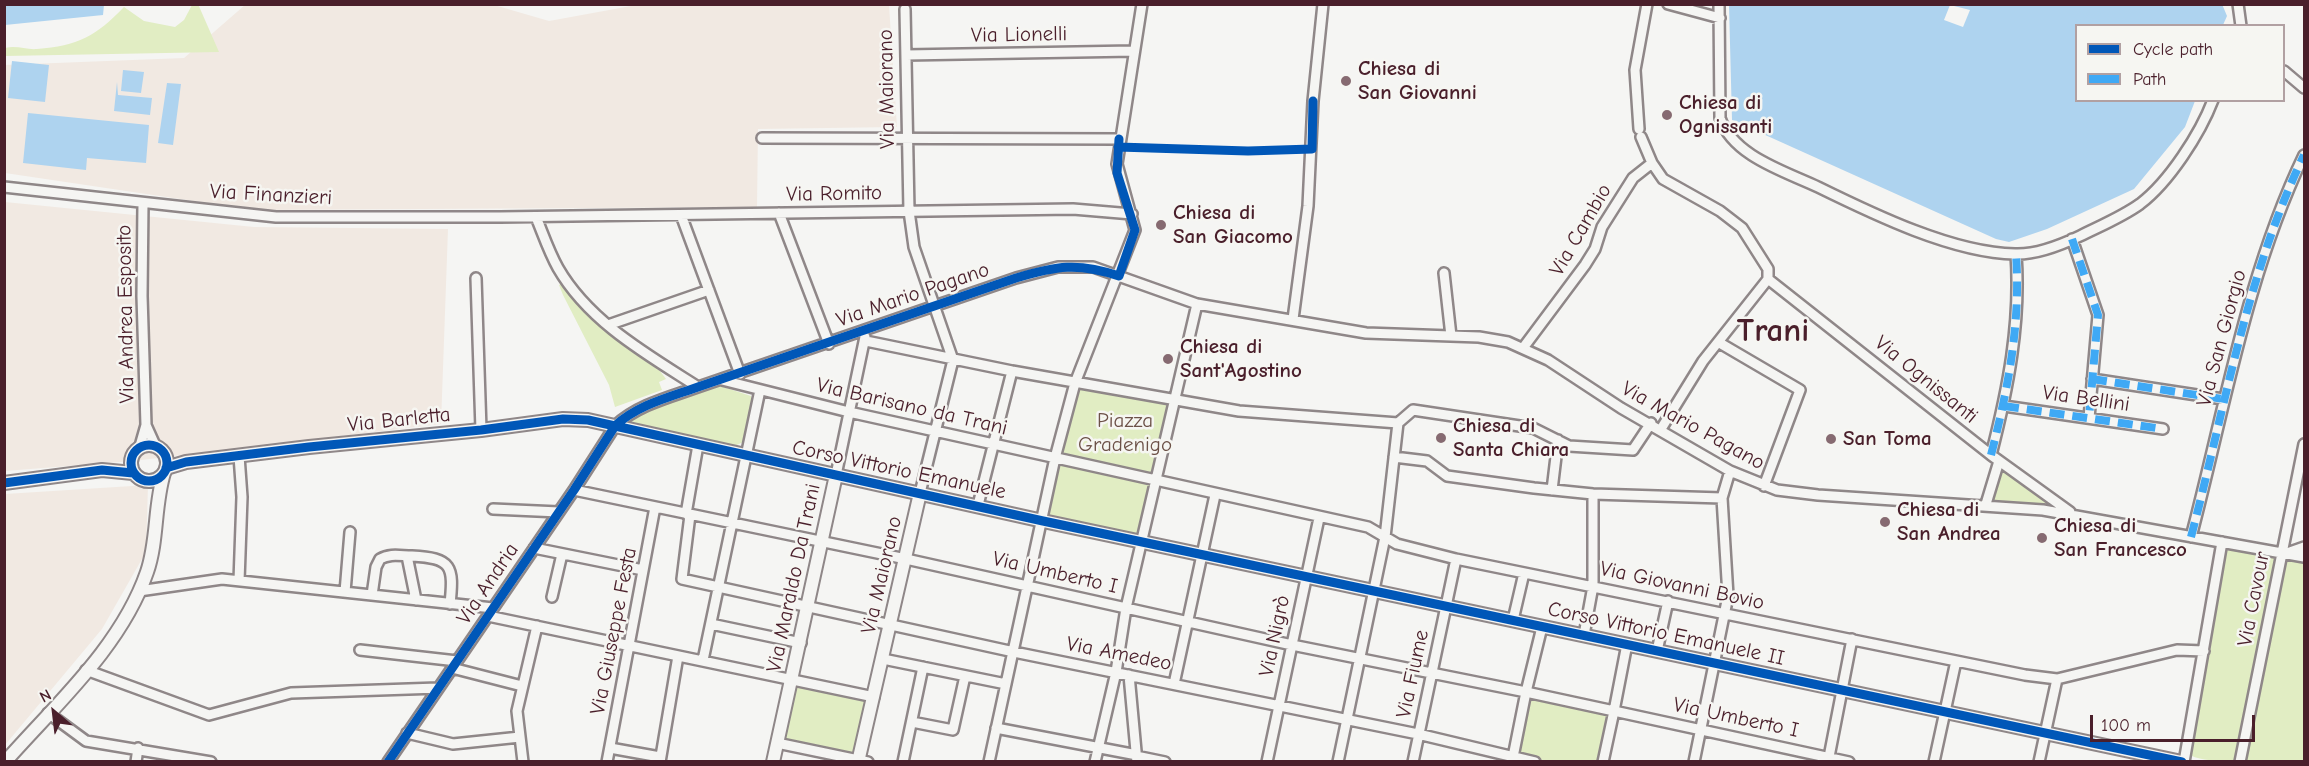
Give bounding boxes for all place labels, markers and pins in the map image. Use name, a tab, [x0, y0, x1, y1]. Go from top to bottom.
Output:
place label: Chiesa di San Giovanni	[1358, 56, 1477, 106]
marker: Chiesa di San Giovanni	[1339, 74, 1353, 88]
place label: Chiesa di Ognissanti	[1679, 90, 1772, 140]
marker: Chiesa di Ognissanti	[1660, 108, 1674, 122]
place label: Chiesa di San Giacomo	[1173, 200, 1293, 250]
marker: Chiesa di San Giacomo	[1154, 218, 1168, 232]
place label: Chiesa di Sant'Agostino	[1180, 334, 1302, 384]
marker: Chiesa di Sant'Agostino	[1161, 352, 1175, 366]
place label: Chiesa di Santa Chiara	[1453, 413, 1569, 463]
place label: San Toma	[1843, 426, 1932, 452]
marker: Chiesa di Santa Chiara	[1434, 431, 1448, 445]
marker: San Toma	[1824, 432, 1838, 446]
place label: Chiesa di San Andrea	[1897, 497, 2001, 547]
place label: Chiesa di San Francesco	[2054, 513, 2187, 563]
marker: Chiesa di San Andrea	[1878, 515, 1892, 529]
marker: Chiesa di San Francesco	[2035, 531, 2049, 545]

